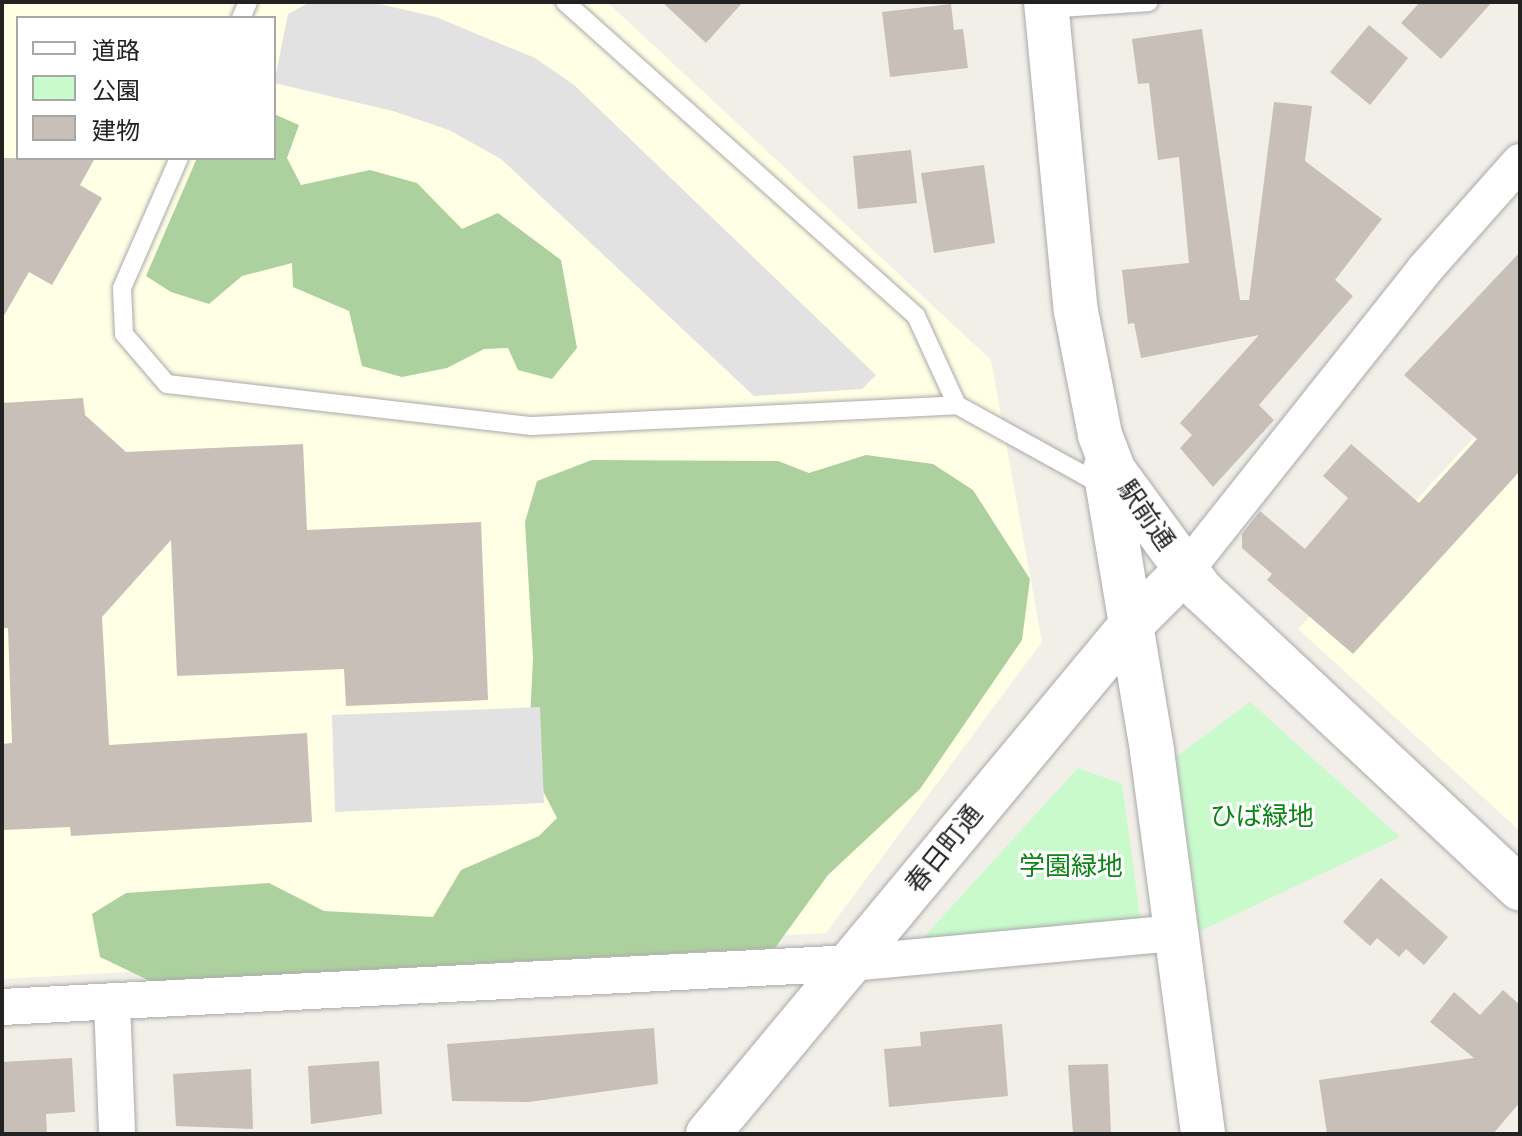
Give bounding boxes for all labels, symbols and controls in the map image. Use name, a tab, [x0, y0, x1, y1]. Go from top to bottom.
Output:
legend	[16, 16, 276, 160]
text: 道路	[92, 37, 140, 66]
text: 公園	[92, 77, 140, 106]
text: 建物	[92, 117, 140, 146]
street label: 駅前通	[1110, 475, 1180, 557]
street label: 春日町通	[900, 800, 990, 900]
park label: ひば緑地	[1210, 802, 1314, 834]
park label: 学園緑地	[1019, 852, 1123, 884]

